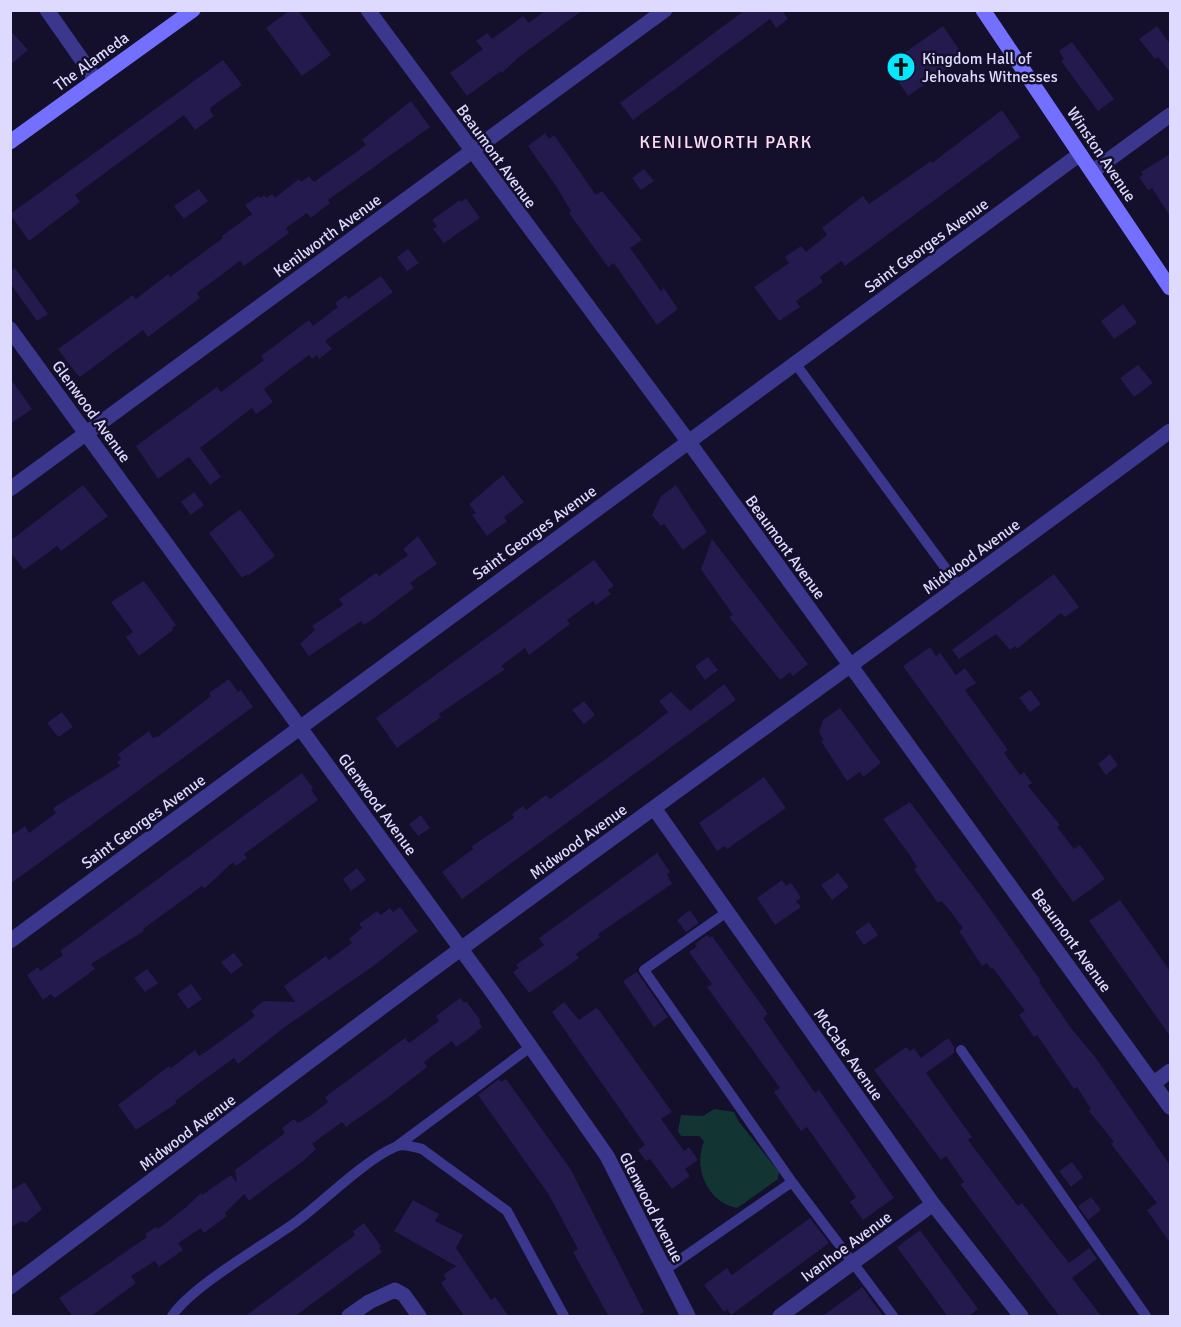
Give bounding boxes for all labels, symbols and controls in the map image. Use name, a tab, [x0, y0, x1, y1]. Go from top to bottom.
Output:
street label: The Alameda	[50, 28, 133, 96]
place label: Kingdom Hall of Jehovahs Witnesses	[922, 49, 1058, 87]
church icon: Kingdom Hall of Jehovahs Witnesses	[885, 51, 917, 83]
street label: Beaumont Avenue	[452, 101, 541, 212]
street label: Winston Avenue	[1062, 103, 1140, 206]
district label: KENILWORTH PARK	[639, 131, 813, 153]
street label: Kenilworth Avenue	[270, 190, 386, 282]
street label: Saint Georges Avenue	[861, 194, 993, 298]
street label: Glenwood Avenue	[47, 357, 135, 467]
street label: Saint Georges Avenue	[469, 481, 601, 585]
street label: Beaumont Avenue	[741, 492, 830, 603]
street label: Midwood Avenue	[919, 515, 1024, 599]
street label: Glenwood Avenue	[333, 750, 421, 860]
street label: Saint Georges Avenue	[78, 770, 210, 874]
street label: Midwood Avenue	[526, 800, 631, 884]
street label: Beaumont Avenue	[1027, 885, 1116, 996]
street label: McCabe Avenue	[809, 1005, 887, 1105]
street label: Midwood Avenue	[135, 1090, 240, 1176]
street label: Glenwood Avenue	[615, 1149, 688, 1266]
street label: Ivanhoe Avenue	[797, 1207, 896, 1286]

